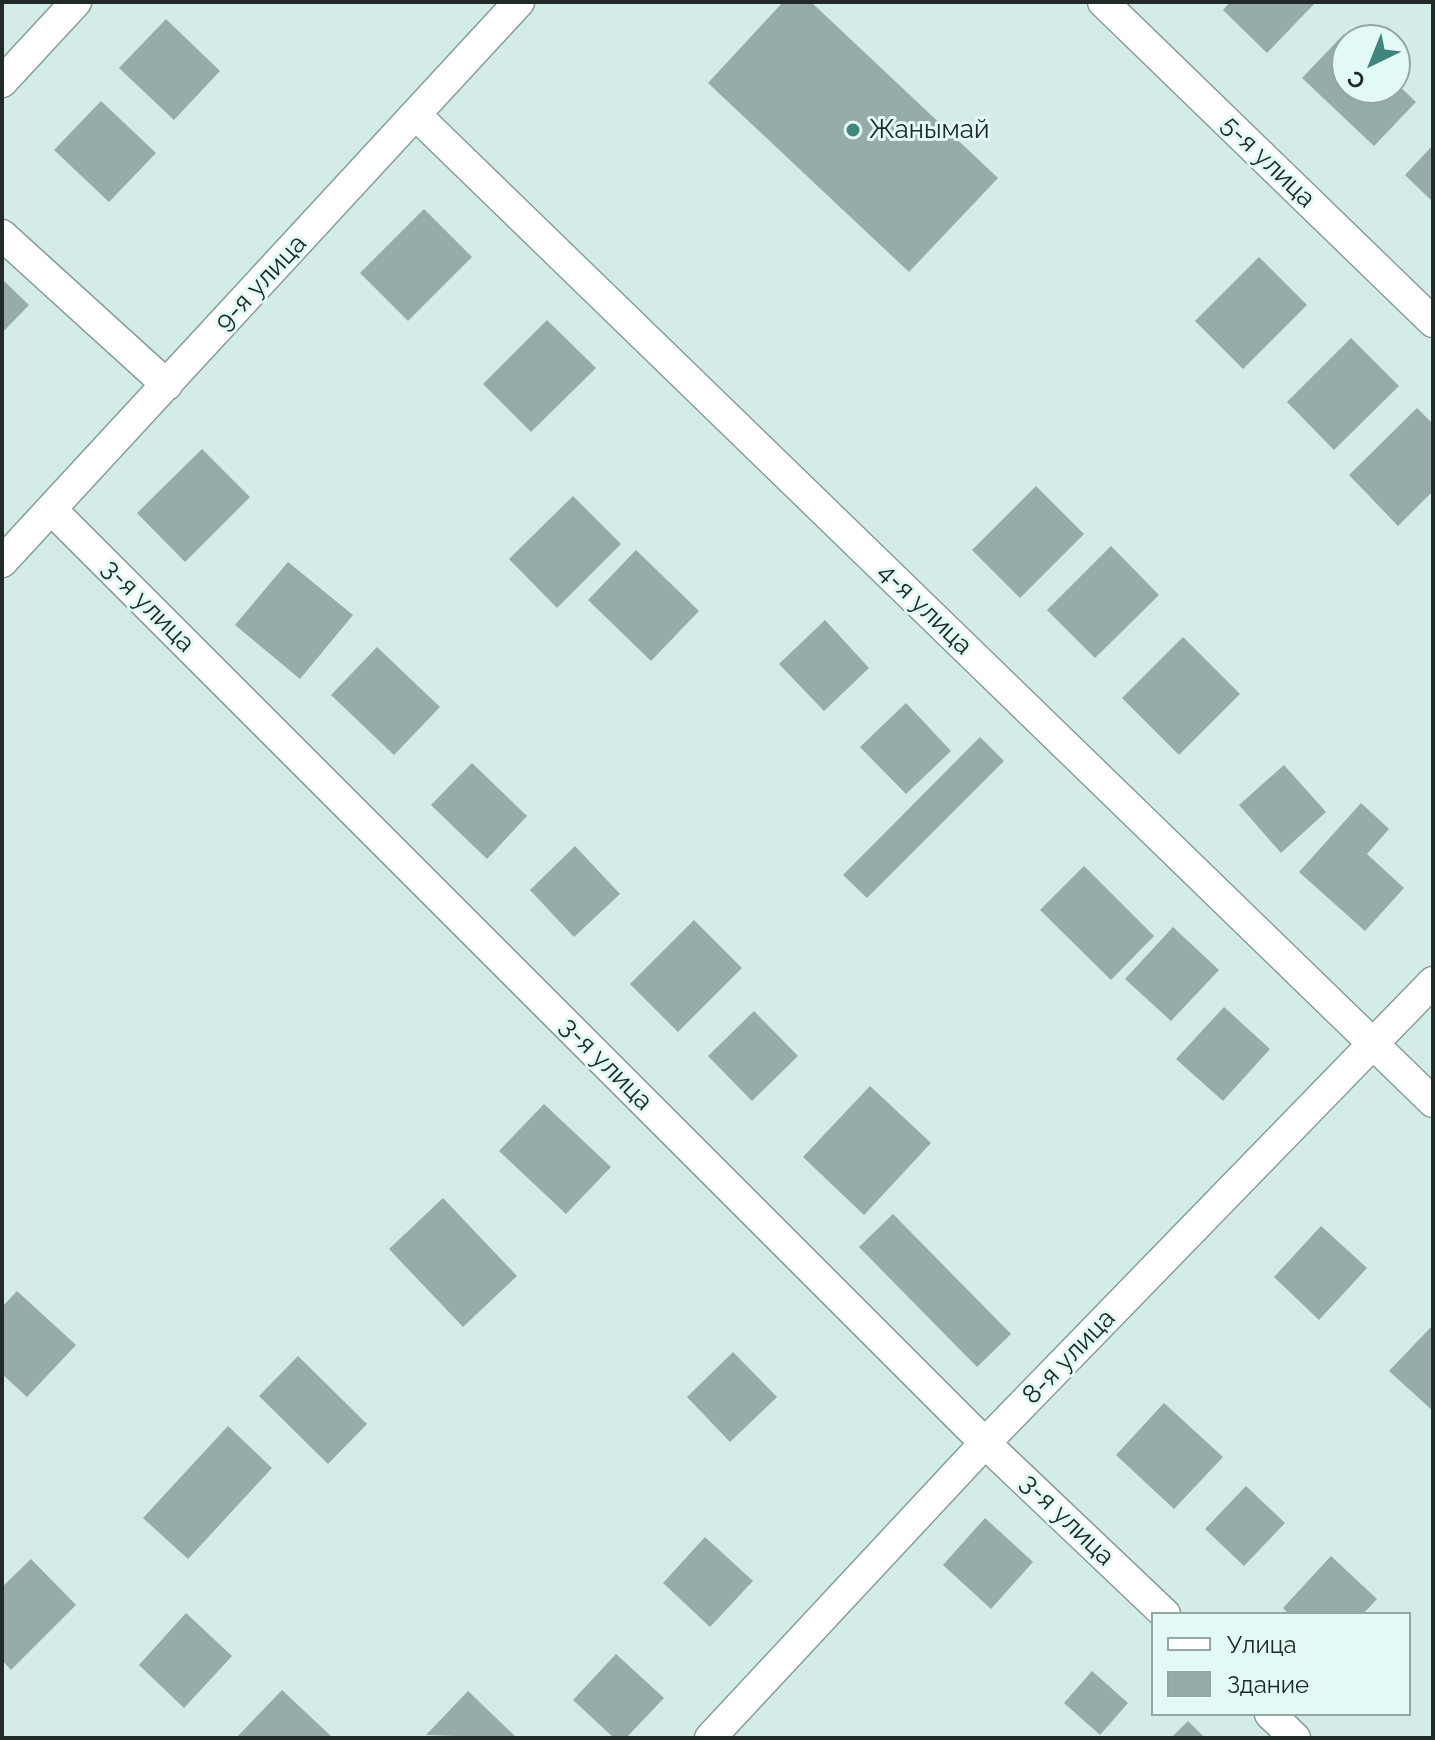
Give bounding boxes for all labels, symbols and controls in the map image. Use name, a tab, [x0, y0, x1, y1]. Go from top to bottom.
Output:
north arrow	[1331, 24, 1411, 104]
text: С	[1342, 65, 1370, 95]
street label: 5-я улица	[1214, 110, 1322, 214]
place label: Жанымай	[869, 114, 989, 146]
marker: Жанымай	[844, 121, 862, 139]
street label: 9-я улица	[209, 229, 313, 337]
street label: 3-я улица	[95, 553, 201, 659]
street label: 4-я улица	[871, 557, 979, 661]
street label: 3-я улица	[553, 1011, 659, 1117]
street label: 8-я улица	[1016, 1303, 1122, 1411]
street label: 3-я улица	[1014, 1468, 1120, 1572]
legend	[1151, 1612, 1411, 1716]
text: Улица	[1227, 1630, 1297, 1659]
text: Здание	[1227, 1670, 1309, 1699]

